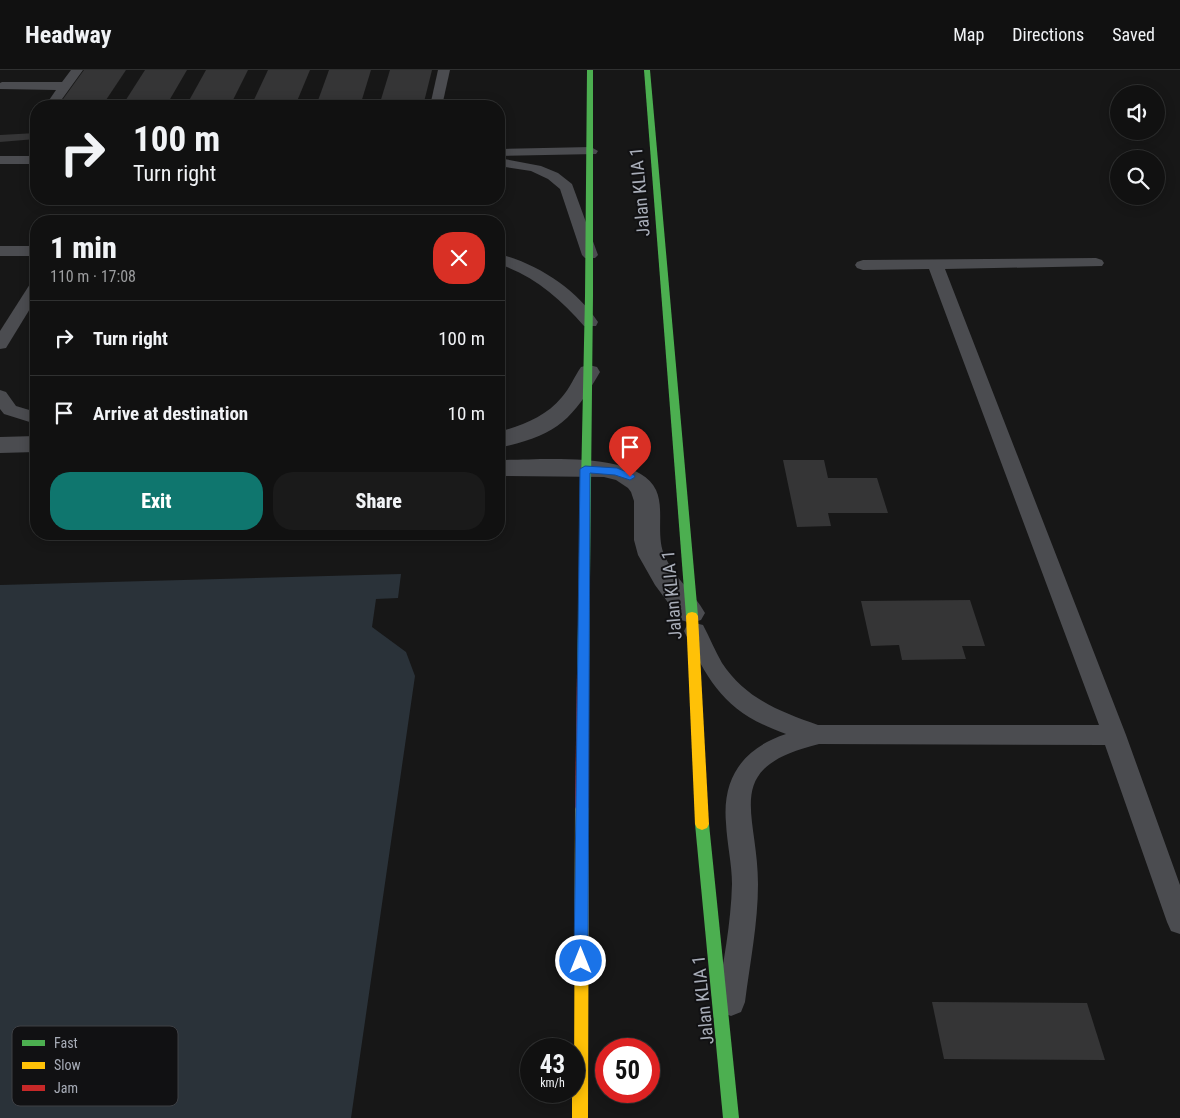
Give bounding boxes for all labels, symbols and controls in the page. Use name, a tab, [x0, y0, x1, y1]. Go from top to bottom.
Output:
text: Headway	[25, 21, 111, 49]
text: Map	[953, 24, 984, 45]
text: Directions	[1012, 24, 1084, 45]
text: Saved	[1112, 24, 1155, 45]
map controls	[1110, 85, 1165, 205]
button: sound	[1110, 85, 1165, 140]
text: 100 m	[133, 119, 220, 160]
icon: right	[50, 120, 115, 185]
street label: Jalan KLIA 1	[625, 147, 654, 237]
button: search	[1110, 150, 1165, 205]
text: Turn right	[133, 161, 216, 186]
text: 1 min	[50, 230, 117, 265]
button: close	[433, 232, 485, 284]
text: 110 m · 17:08	[50, 267, 136, 286]
icon: right	[50, 324, 78, 352]
text: Turn right	[93, 327, 168, 350]
text: 100 m	[438, 327, 485, 350]
icon: arrive	[50, 399, 78, 427]
text: Arrive at destination	[93, 402, 248, 425]
text: 10 m	[448, 402, 485, 425]
pin	[609, 426, 651, 477]
icon: arrive	[616, 433, 644, 461]
button: Exit	[50, 472, 263, 530]
button: Share	[273, 472, 485, 530]
street label: Jalan KLIA 1	[657, 550, 686, 640]
position arrow	[554, 934, 606, 986]
street label: Jalan KLIA 1	[687, 955, 718, 1046]
legend	[12, 1026, 178, 1106]
text: Fast	[54, 1035, 78, 1051]
speed limit sign: 50	[595, 1038, 660, 1103]
text: 43	[540, 1050, 565, 1079]
text: Slow	[54, 1057, 81, 1073]
text: km/h	[540, 1076, 565, 1090]
text: Jam	[54, 1080, 78, 1096]

